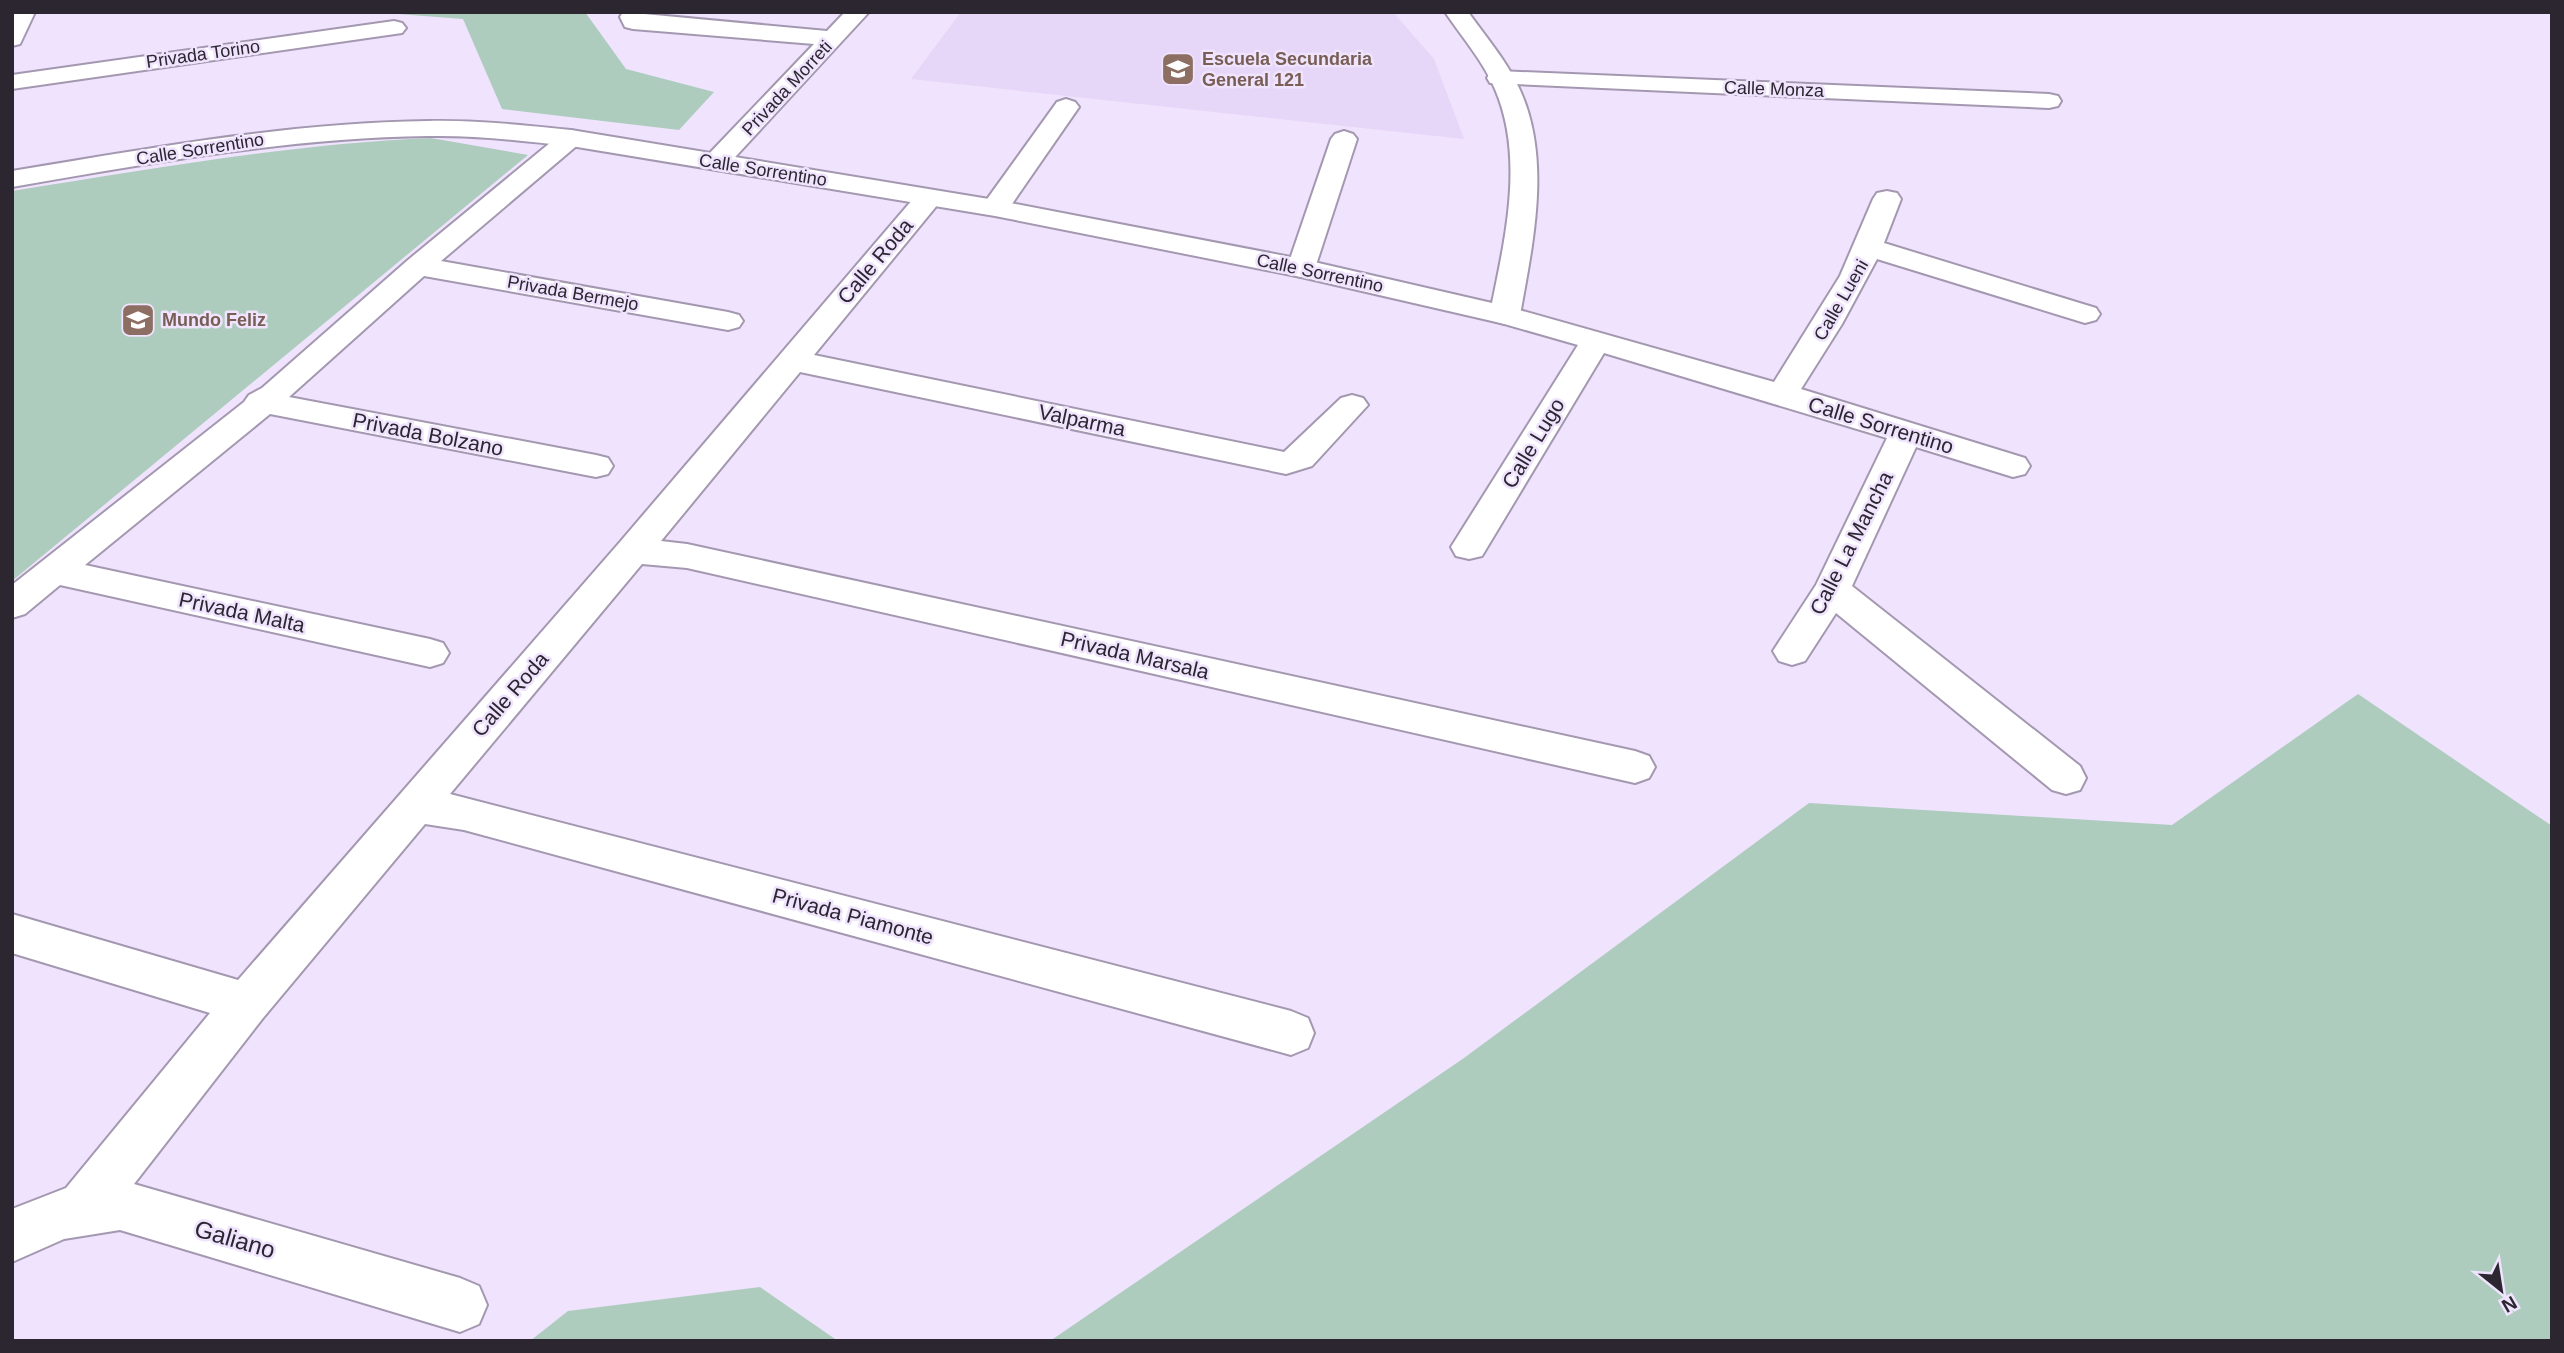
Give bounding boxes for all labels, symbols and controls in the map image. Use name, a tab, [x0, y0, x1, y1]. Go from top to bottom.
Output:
street label: Privada Torino	[145, 36, 261, 72]
street label: Privada Morreti	[738, 37, 836, 139]
place label: Escuela Secundaria General 121	[1202, 49, 1373, 90]
school or university icon: Escuela Secundaria General 121	[1159, 50, 1197, 88]
street label: Calle Monza	[1724, 77, 1825, 101]
street label: Calle Sorrentino	[135, 129, 265, 169]
street label: Calle Sorrentino	[698, 150, 828, 190]
street label: Calle Roda	[833, 214, 917, 308]
street label: Calle Sorrentino	[1255, 250, 1385, 296]
street label: Calle Lueni	[1810, 256, 1872, 344]
street label: Privada Bermejo	[506, 272, 640, 314]
school or university icon: Mundo Feliz	[119, 301, 157, 339]
place label: Mundo Feliz	[162, 310, 266, 330]
street label: Calle Sorrentino	[1806, 392, 1956, 458]
street label: Calle Lugo	[1497, 394, 1569, 492]
street label: Valparma	[1036, 400, 1128, 440]
street label: Privada Bolzano	[351, 408, 505, 460]
street label: Calle La Mancha	[1805, 467, 1897, 618]
street label: Privada Malta	[177, 587, 307, 637]
street label: Privada Marsala	[1058, 627, 1212, 683]
street label: Calle Roda	[467, 647, 553, 741]
street label: Privada Piamonte	[770, 883, 936, 949]
street label: Galiano	[192, 1215, 278, 1263]
north arrow	[2466, 1255, 2536, 1325]
text: N	[2498, 1292, 2520, 1317]

